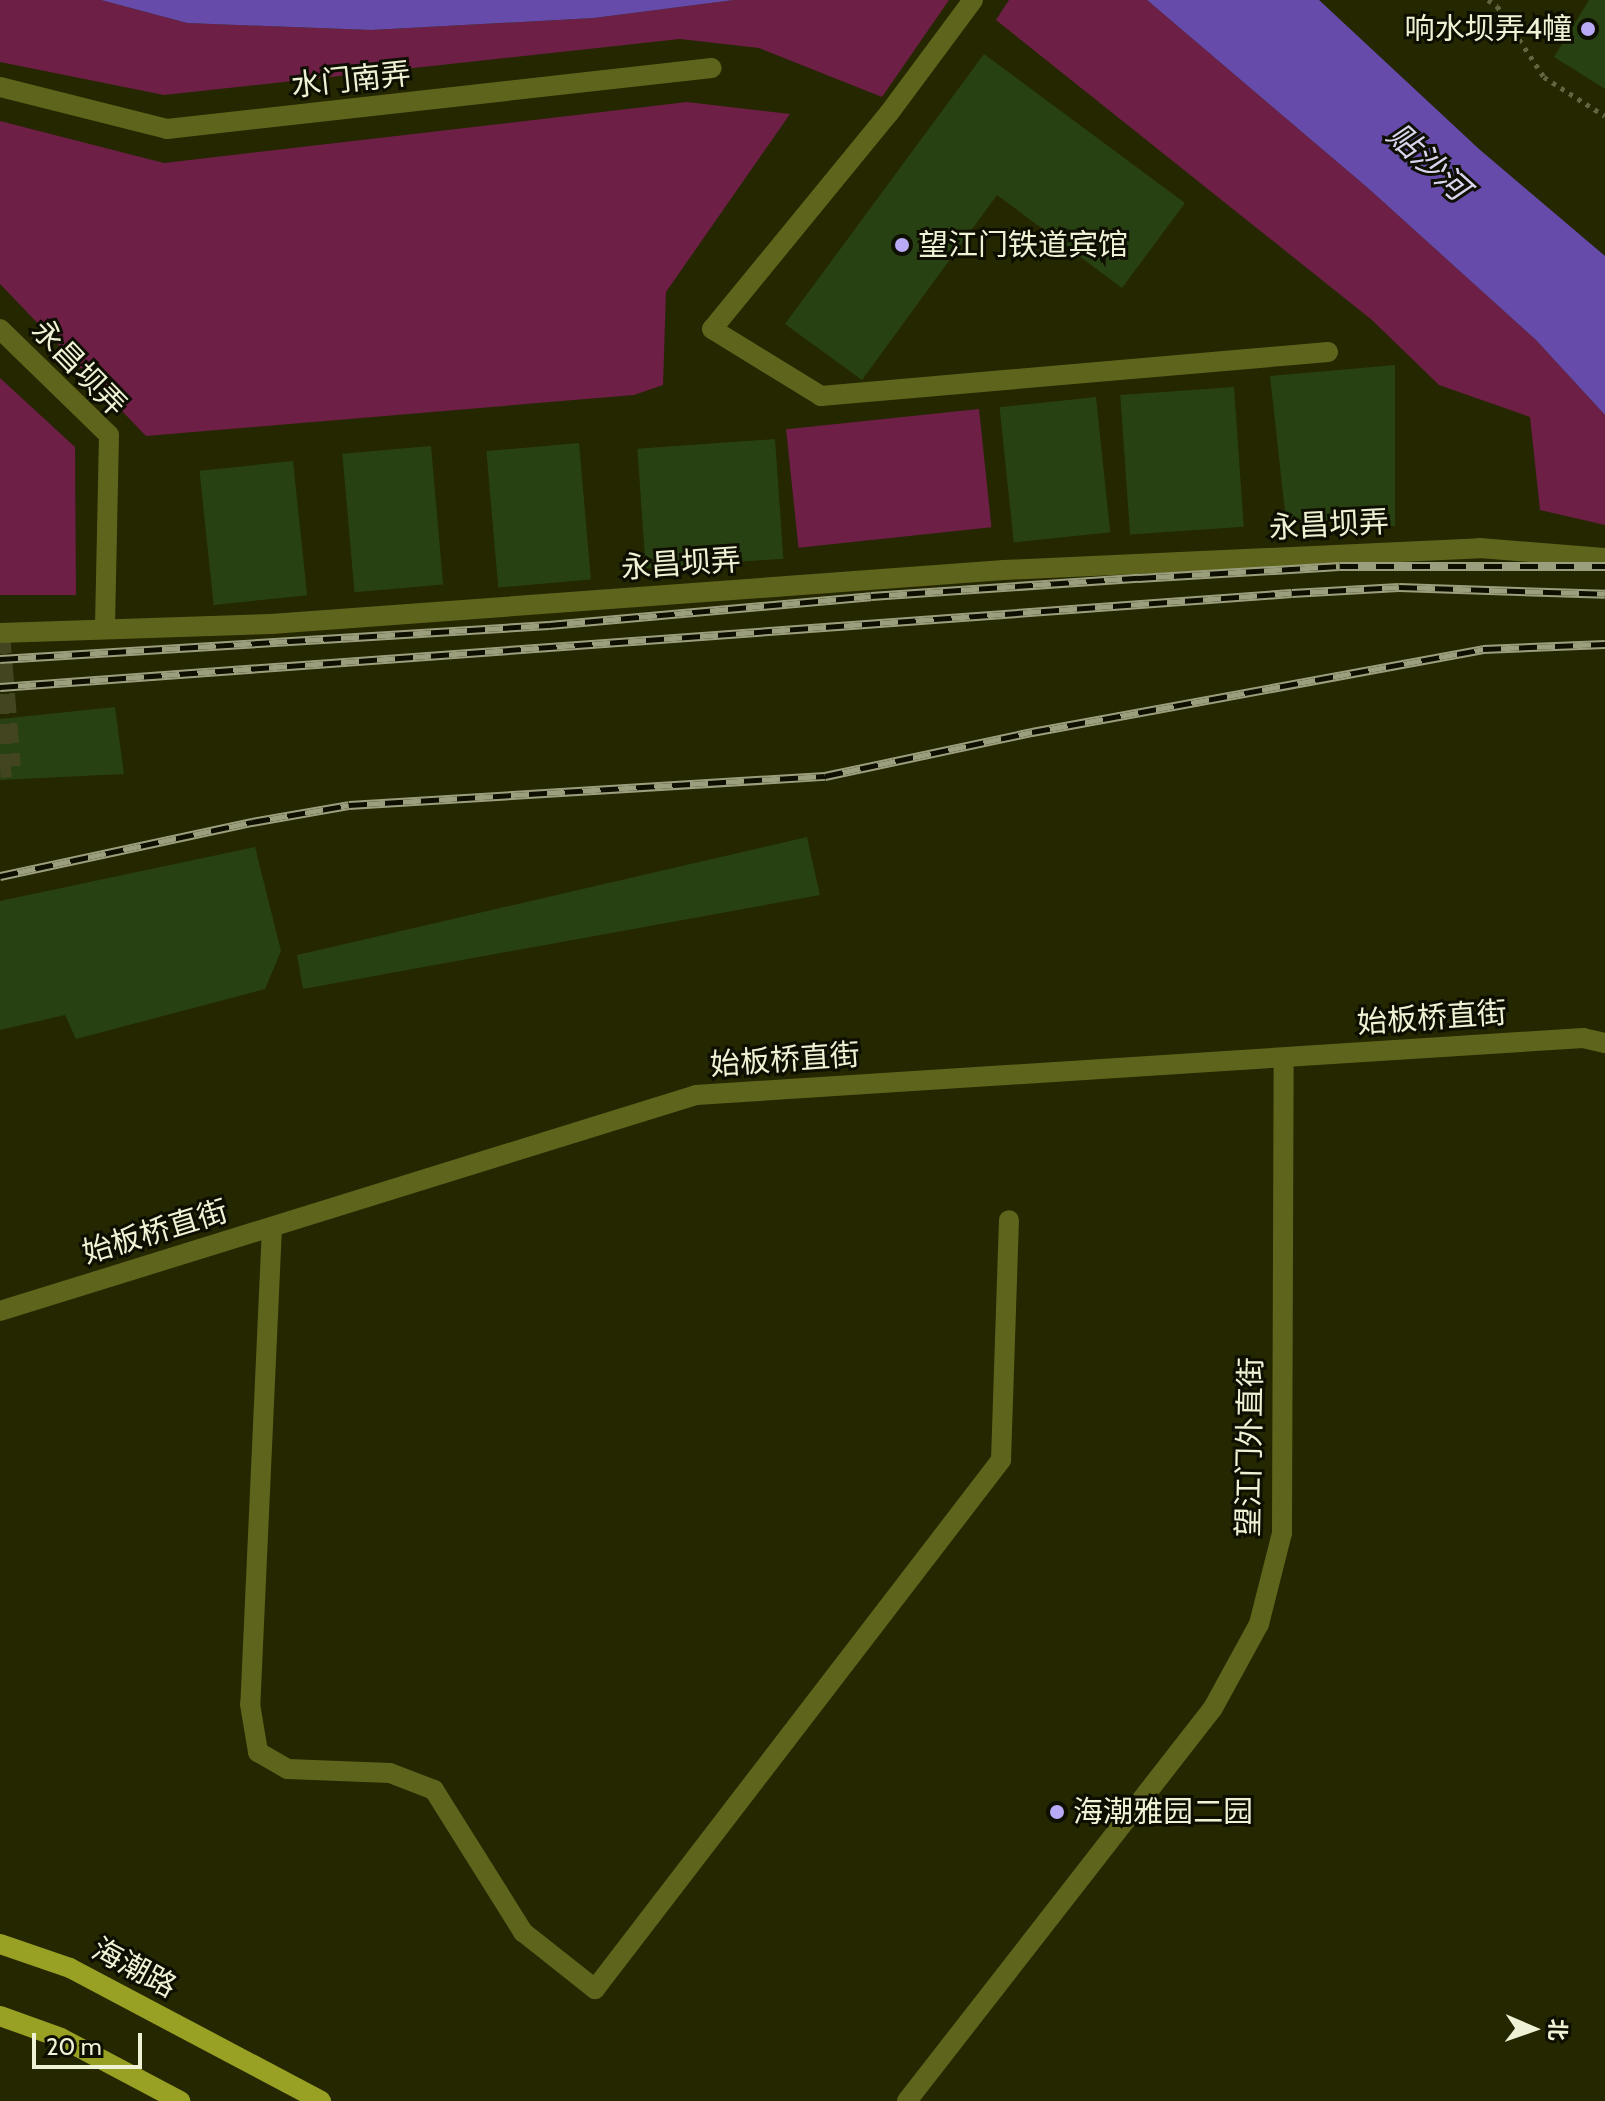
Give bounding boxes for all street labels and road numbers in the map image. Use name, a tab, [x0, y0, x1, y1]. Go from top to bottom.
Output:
street label: 水门南弄	[289, 56, 413, 104]
street label: 永昌坝弄	[24, 312, 134, 424]
street label: 永昌坝弄	[1268, 504, 1390, 546]
street label: 永昌坝弄	[620, 542, 742, 586]
street label: 始板桥直街	[1356, 995, 1508, 1041]
street label: 始板桥直街	[709, 1037, 861, 1083]
street label: 始板桥直街	[78, 1193, 232, 1271]
street label: 望江门外直街	[1230, 1357, 1270, 1537]
street label: 海潮路	[86, 1931, 182, 2005]

